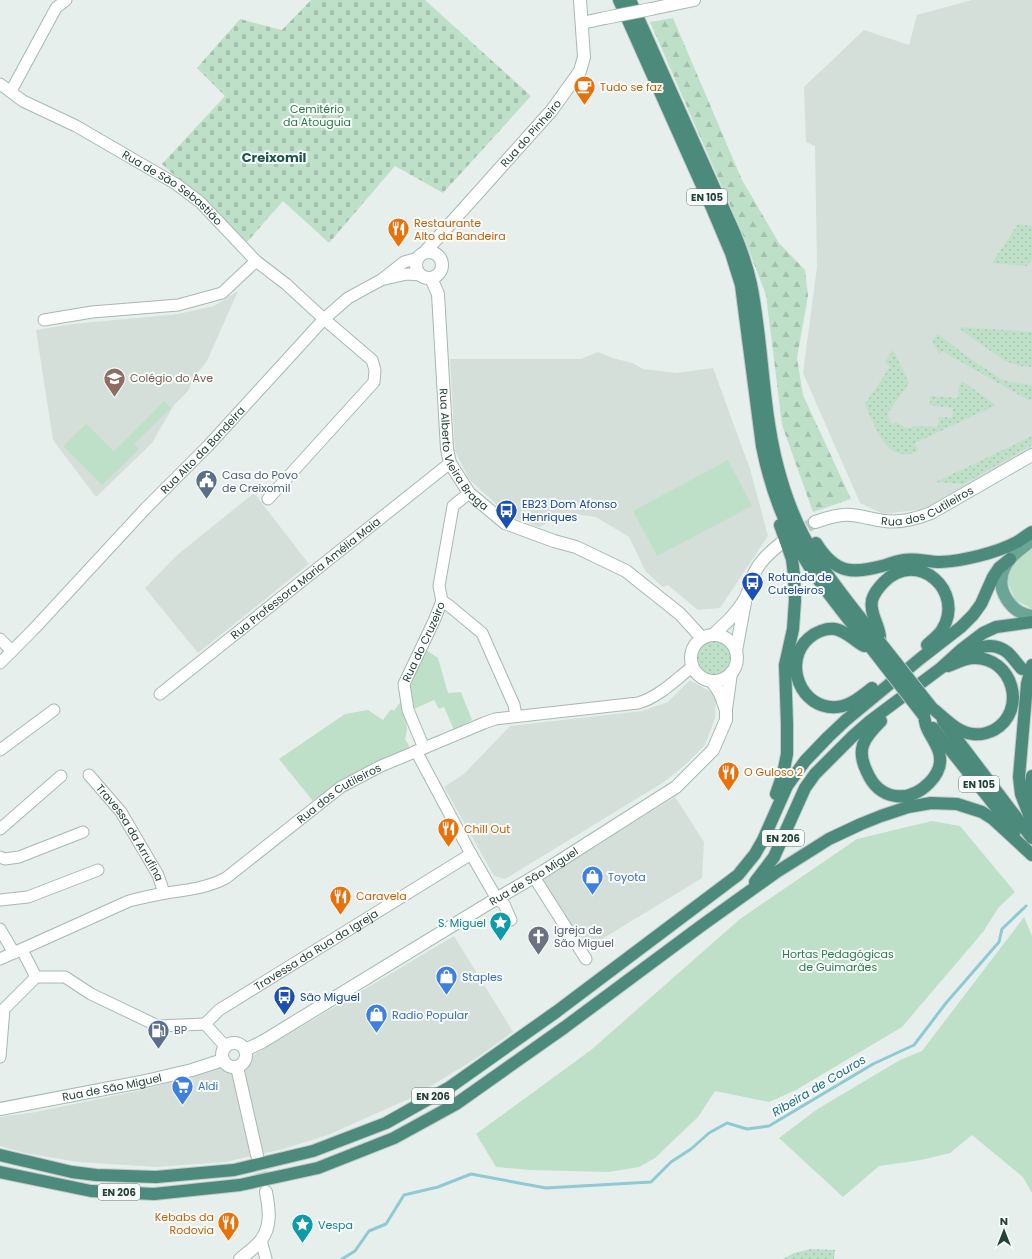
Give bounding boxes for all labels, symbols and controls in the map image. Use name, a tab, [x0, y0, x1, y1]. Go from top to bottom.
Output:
cafe icon: Tudo se faz	[571, 74, 597, 107]
place label: Tudo se faz	[600, 79, 662, 95]
street label: Rua do Pinheiro	[497, 96, 565, 171]
park label: Cemitério da Atouguia	[283, 101, 351, 130]
street label: Rua de São Sebastião	[119, 146, 226, 229]
district label: Creixomil	[242, 148, 306, 167]
road number: EN 105	[687, 189, 727, 205]
place label: Restaurante Alto da Bandeira	[414, 215, 506, 244]
restaurant icon: Restaurante Alto da Bandeira	[386, 216, 412, 249]
school or university icon: Colégio do Ave	[101, 365, 127, 398]
place label: Colégio do Ave	[130, 370, 213, 386]
street label: Rua Alberto Vieira Braga	[435, 388, 492, 514]
street label: Rua Alto da Bandeira	[157, 403, 248, 497]
place label: Casa do Povo de Creixomil	[222, 467, 298, 496]
public building icon: Casa do Povo de Creixomil	[193, 468, 219, 501]
street label: Rua dos Cutileiros	[880, 482, 977, 530]
place label: EB23 Dom Afonso Henriques	[522, 496, 617, 525]
bus stop icon: EB23 Dom Afonso Henriques	[494, 497, 520, 530]
street label: Rua Professora Maria Amélia Maia	[227, 513, 384, 643]
place label: Rotunda de Cuteleiros	[768, 569, 832, 598]
bus stop icon: Rotunda de Cuteleiros	[740, 570, 766, 603]
street label: Rua do Cruzeiro	[398, 599, 449, 685]
street label: Rua dos Cutileiros	[293, 759, 384, 827]
restaurant icon: O Guloso 2	[716, 759, 742, 792]
place label: O Guloso 2	[744, 764, 803, 780]
road number: EN 105	[959, 776, 999, 792]
street label: Travessa da Arrufina	[92, 780, 167, 883]
restaurant icon: Chill Out	[435, 816, 461, 849]
place label: Chill Out	[464, 821, 510, 837]
road number: EN 206	[762, 830, 804, 846]
street label: Rua de São Miguel	[486, 843, 581, 909]
shop icon: Toyota	[580, 864, 606, 897]
place label: Toyota	[608, 869, 646, 885]
restaurant icon: Caravela	[327, 883, 353, 916]
place label: Caravela	[356, 888, 407, 904]
street label: Travessa da Rua da Igreja	[251, 905, 381, 994]
place icon: S. Miguel	[488, 910, 514, 943]
place label: S. Miguel	[438, 915, 486, 931]
place label: Igreja de São Miguel	[554, 922, 614, 951]
church icon: Igreja de São Miguel	[525, 923, 551, 956]
park label: Hortas Pedagógicas de Guimarães	[782, 946, 894, 975]
shop icon: Staples	[433, 964, 459, 997]
place label: Staples	[462, 969, 503, 985]
bus stop icon: São Miguel	[272, 984, 298, 1017]
place label: São Miguel	[300, 989, 360, 1005]
shop icon: Radio Popular	[364, 1002, 390, 1035]
place label: Radio Popular	[392, 1007, 468, 1023]
fuel station icon: BP	[145, 1017, 171, 1050]
place label: BP	[174, 1022, 187, 1038]
water label: Ribeira de Couros	[768, 1051, 869, 1120]
street label: Rua de São Miguel	[61, 1069, 163, 1105]
supermarket icon: Aldi	[170, 1073, 196, 1106]
place label: Aldi	[198, 1078, 219, 1094]
road number: EN 206	[412, 1088, 454, 1104]
road number: EN 206	[98, 1184, 140, 1200]
place label: Kebabs da Rodovia	[155, 1209, 214, 1238]
restaurant icon: Kebabs da Rodovia	[216, 1210, 242, 1243]
north arrow	[984, 1211, 1024, 1251]
place icon: Vespa	[289, 1212, 315, 1245]
text: N	[1000, 1213, 1008, 1229]
place label: Vespa	[318, 1217, 353, 1233]

